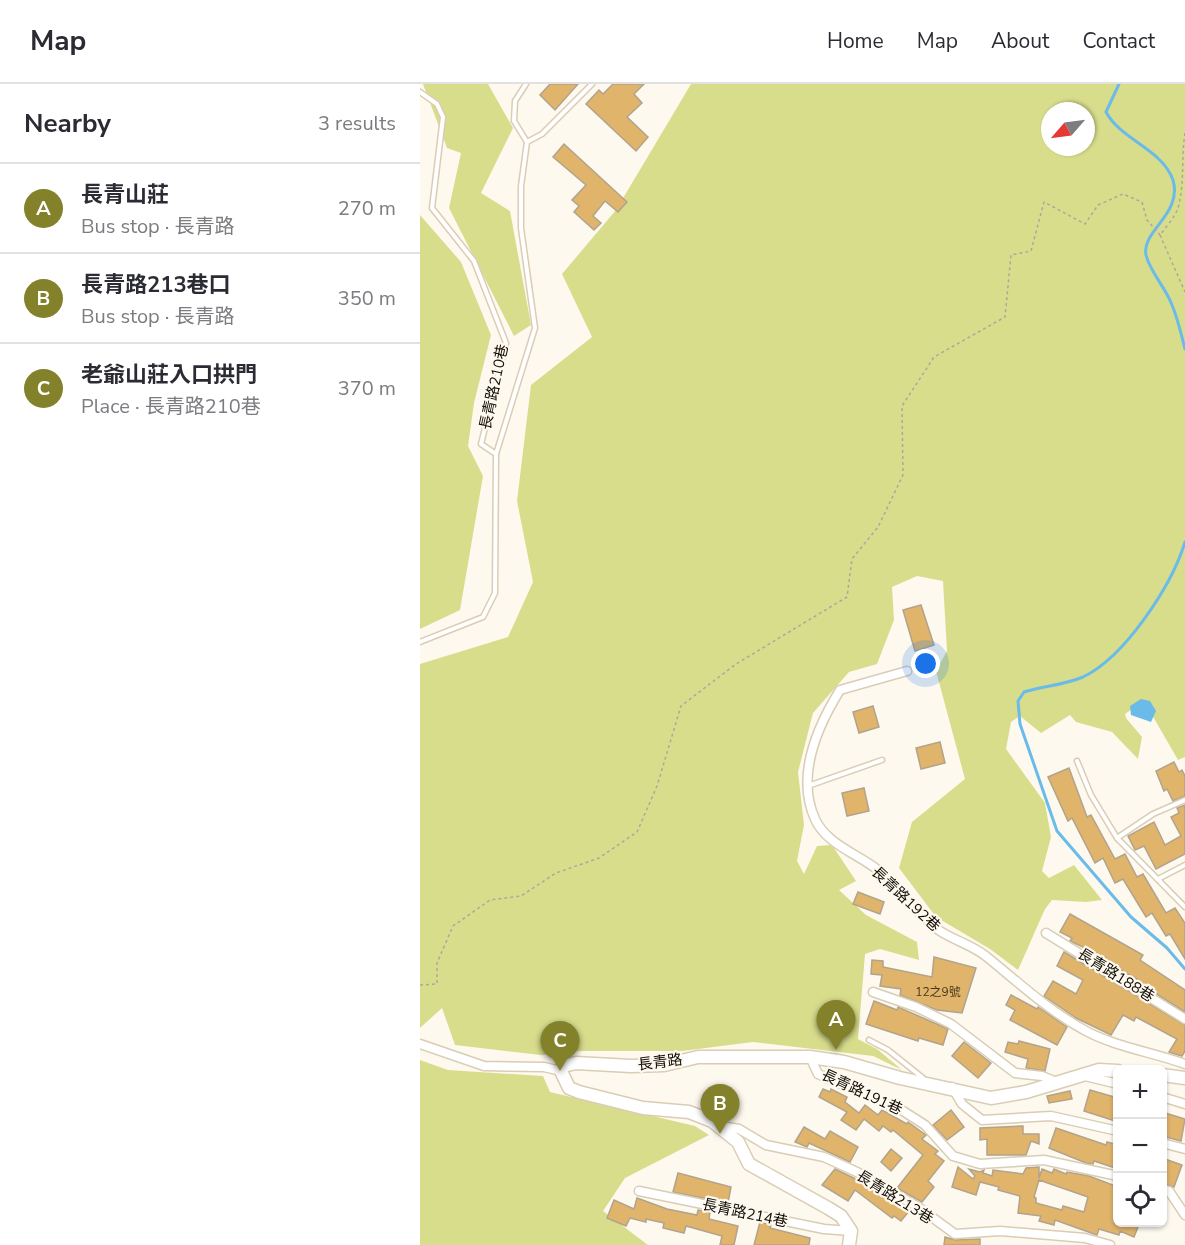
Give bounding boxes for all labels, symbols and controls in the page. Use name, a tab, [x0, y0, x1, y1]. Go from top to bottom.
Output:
text: Map	[30, 22, 86, 60]
text: Home	[827, 27, 884, 55]
text: Map	[917, 27, 958, 55]
text: About	[991, 27, 1049, 55]
text: Contact	[1082, 27, 1155, 55]
north arrow	[1041, 102, 1095, 156]
text: Nearby	[24, 106, 111, 141]
text: 3 results	[318, 110, 396, 137]
text: 長青山莊	[81, 180, 169, 210]
text: A	[36, 195, 51, 222]
text: 270 m	[338, 195, 396, 222]
text: Bus stop · 長青路	[81, 213, 235, 240]
text: 長青路213巷口	[81, 270, 231, 300]
text: B	[37, 285, 50, 312]
text: 350 m	[338, 285, 396, 312]
text: Bus stop · 長青路	[81, 303, 235, 330]
street label: 長青路210巷	[475, 342, 513, 432]
text: 老爺山莊入口拱門	[81, 360, 257, 390]
text: C	[37, 375, 50, 402]
text: 370 m	[338, 375, 396, 402]
text: Place · 長青路210巷	[81, 393, 261, 420]
your location	[911, 649, 940, 678]
street label: 長青路192巷	[867, 862, 945, 936]
street label: 長青路188巷	[1074, 943, 1158, 1007]
house number: 12之9號	[915, 984, 961, 1000]
pin: A	[816, 1000, 856, 1050]
pin: C	[540, 1022, 580, 1071]
street label: 長青路	[636, 1049, 684, 1075]
street label: 長青路191巷	[818, 1065, 906, 1119]
map controls	[1113, 1065, 1167, 1227]
button: +	[1113, 1065, 1167, 1119]
pin: B	[700, 1084, 740, 1134]
button: −	[1113, 1119, 1167, 1173]
street label: 長青路213巷	[853, 1165, 937, 1229]
button: locate	[1113, 1173, 1167, 1227]
street label: 長青路214巷	[700, 1194, 790, 1232]

